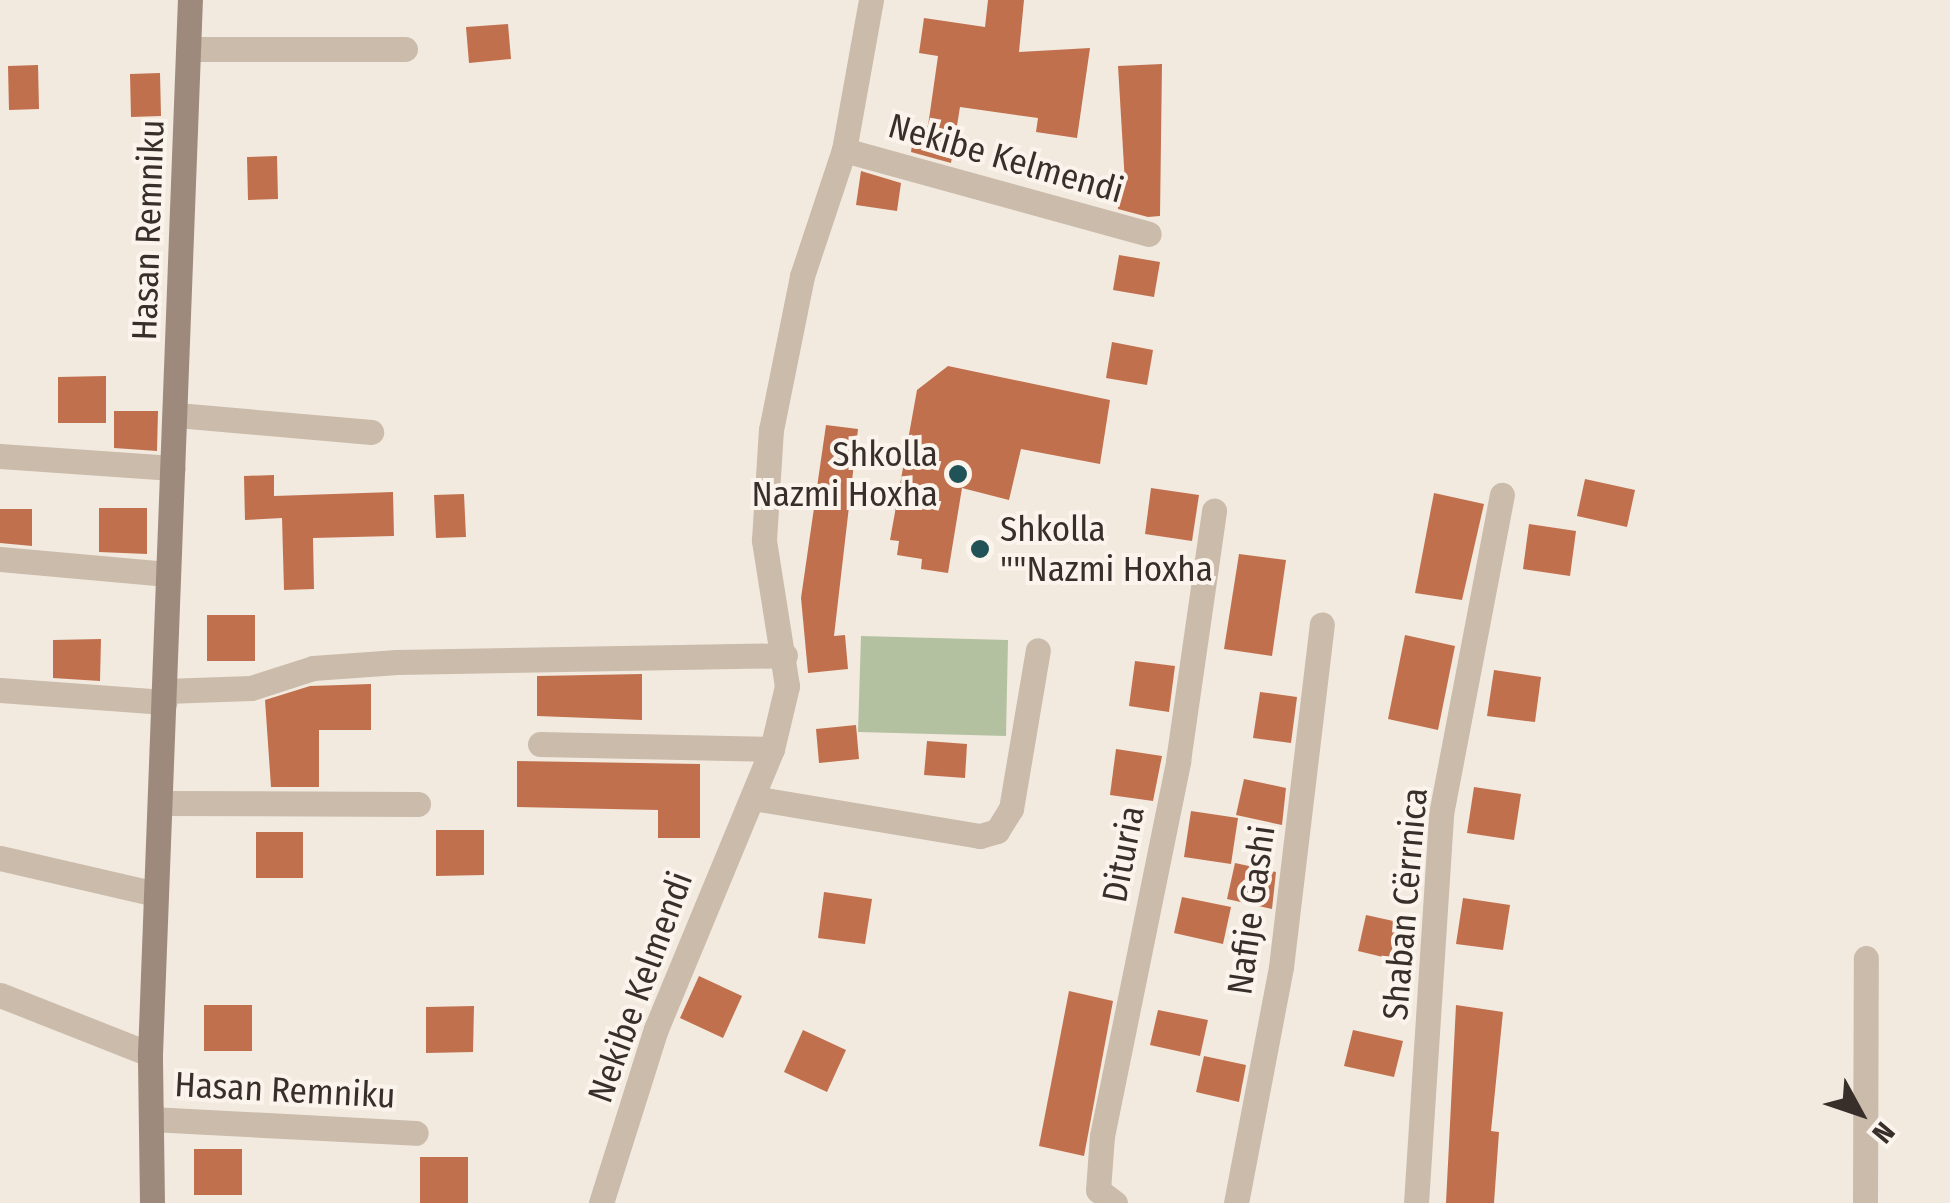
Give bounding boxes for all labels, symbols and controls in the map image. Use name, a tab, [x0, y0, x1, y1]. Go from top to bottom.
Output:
street label: Nekibe Kelmendi	[884, 104, 1128, 212]
street label: Hasan Remniku	[123, 119, 173, 341]
place label: Shkolla Nazmi Hoxha	[752, 433, 938, 515]
marker: Shkolla Nazmi Hoxha	[947, 463, 969, 485]
place label: Shkolla ""Nazmi Hoxha	[1000, 508, 1213, 590]
marker: Shkolla ""Nazmi Hoxha	[969, 538, 991, 560]
street label: Shaban Cërrnica	[1374, 786, 1436, 1022]
street label: Dituria	[1093, 802, 1153, 906]
street label: Nafije Gashi	[1218, 823, 1284, 997]
street label: Nekibe Kelmendi	[579, 866, 701, 1108]
street label: Hasan Remniku	[174, 1063, 396, 1117]
north arrow	[1810, 1063, 1910, 1163]
text: N	[1865, 1116, 1901, 1150]

